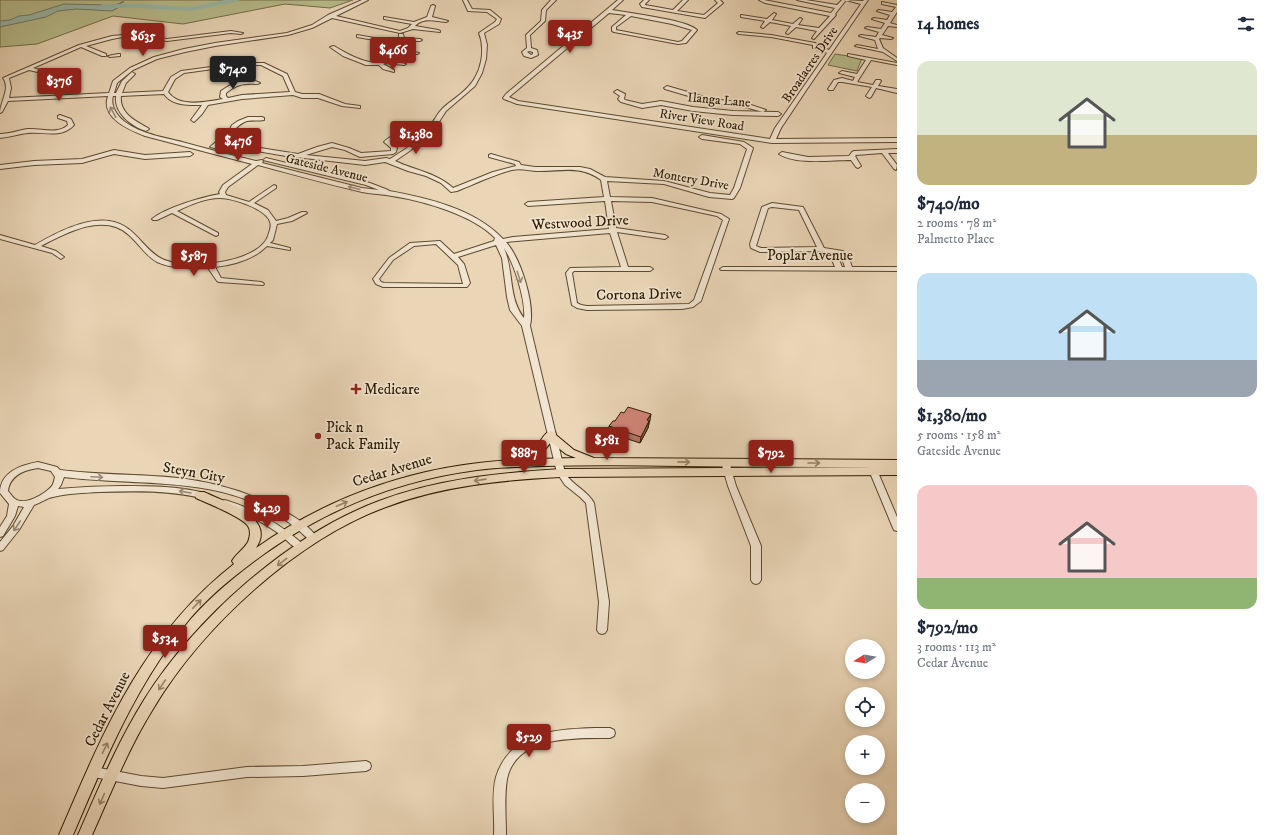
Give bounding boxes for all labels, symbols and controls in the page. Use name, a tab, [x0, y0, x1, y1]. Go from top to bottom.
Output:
text: 14 homes	[917, 13, 979, 35]
icon: filters	[1235, 13, 1257, 35]
pin: $435	[546, 20, 594, 54]
pin: $635	[119, 23, 167, 57]
street label: Broadacres Drive	[778, 23, 841, 106]
text: $435	[557, 25, 583, 41]
text: $635	[130, 28, 156, 44]
pin: $466	[369, 37, 417, 71]
text: $466	[379, 42, 407, 58]
pin: $740	[209, 56, 257, 90]
text: $740	[219, 61, 247, 77]
pin: $376	[35, 68, 83, 102]
text: $376	[46, 73, 72, 89]
icon: home	[1051, 87, 1123, 159]
street label: Ilanga Lane	[687, 89, 751, 111]
street label: River View Road	[658, 105, 746, 135]
one-way arrow	[109, 106, 117, 118]
pin: $1,380	[383, 121, 449, 155]
text: $1,380	[399, 126, 433, 142]
pin: $476	[214, 128, 262, 162]
text: $476	[224, 133, 252, 149]
street label: Gateside Avenue	[284, 150, 369, 186]
street label: Montery Drive	[652, 164, 730, 194]
one-way arrow	[348, 184, 361, 191]
text: $740/mo	[917, 193, 980, 215]
street label: Westwood Drive	[530, 210, 629, 235]
text: 2 rooms · 78 m²	[917, 215, 996, 231]
text: Palmetto Place	[917, 231, 994, 247]
pin: $587	[170, 243, 218, 277]
street label: Poplar Avenue	[767, 246, 853, 265]
text: $587	[181, 248, 207, 264]
one-way arrow	[516, 270, 524, 282]
street label: Cortona Drive	[596, 284, 682, 305]
icon: home	[1051, 299, 1123, 371]
place label: Medicare	[364, 380, 420, 399]
marker: Medicare	[351, 384, 361, 394]
text: $1,380/mo	[917, 405, 987, 427]
place label: Pick n Pack Family	[326, 418, 401, 454]
pin: $581	[583, 427, 631, 461]
text: 5 rooms · 158 m²	[917, 427, 1001, 443]
marker: Pick n Pack Family	[313, 431, 323, 441]
text: $581	[595, 432, 619, 448]
pin: $887	[500, 440, 548, 474]
pin: $792	[747, 440, 795, 474]
text: Gateside Avenue	[917, 443, 1001, 459]
text: $887	[511, 445, 537, 461]
text: $792	[758, 445, 784, 461]
street label: Cedar Avenue	[350, 449, 434, 492]
street label: Steyn City	[161, 458, 227, 487]
one-way arrow	[677, 458, 690, 466]
one-way arrow	[807, 459, 820, 467]
one-way arrow	[90, 474, 103, 481]
one-way arrow	[474, 476, 487, 484]
one-way arrow	[179, 488, 192, 496]
pin: $429	[243, 495, 291, 529]
text: $429	[253, 500, 281, 516]
one-way arrow	[335, 500, 347, 507]
icon: home	[1051, 511, 1123, 583]
one-way arrow	[12, 520, 20, 532]
one-way arrow	[276, 558, 287, 566]
one-way arrow	[192, 599, 201, 609]
text: $792/mo	[917, 617, 978, 639]
pin: $534	[141, 625, 189, 659]
text: $534	[152, 630, 178, 646]
north arrow	[845, 639, 885, 679]
map controls	[845, 639, 885, 823]
text: 3 rooms · 113 m²	[917, 639, 996, 655]
text: Cedar Avenue	[917, 655, 988, 671]
street label: Cedar Avenue	[80, 668, 135, 750]
one-way arrow	[158, 679, 166, 690]
button: locate	[845, 687, 885, 727]
pin: $529	[505, 724, 553, 758]
text: $529	[516, 729, 542, 745]
button: +	[845, 735, 885, 775]
one-way arrow	[102, 743, 109, 755]
button: −	[845, 783, 885, 823]
one-way arrow	[97, 793, 105, 805]

